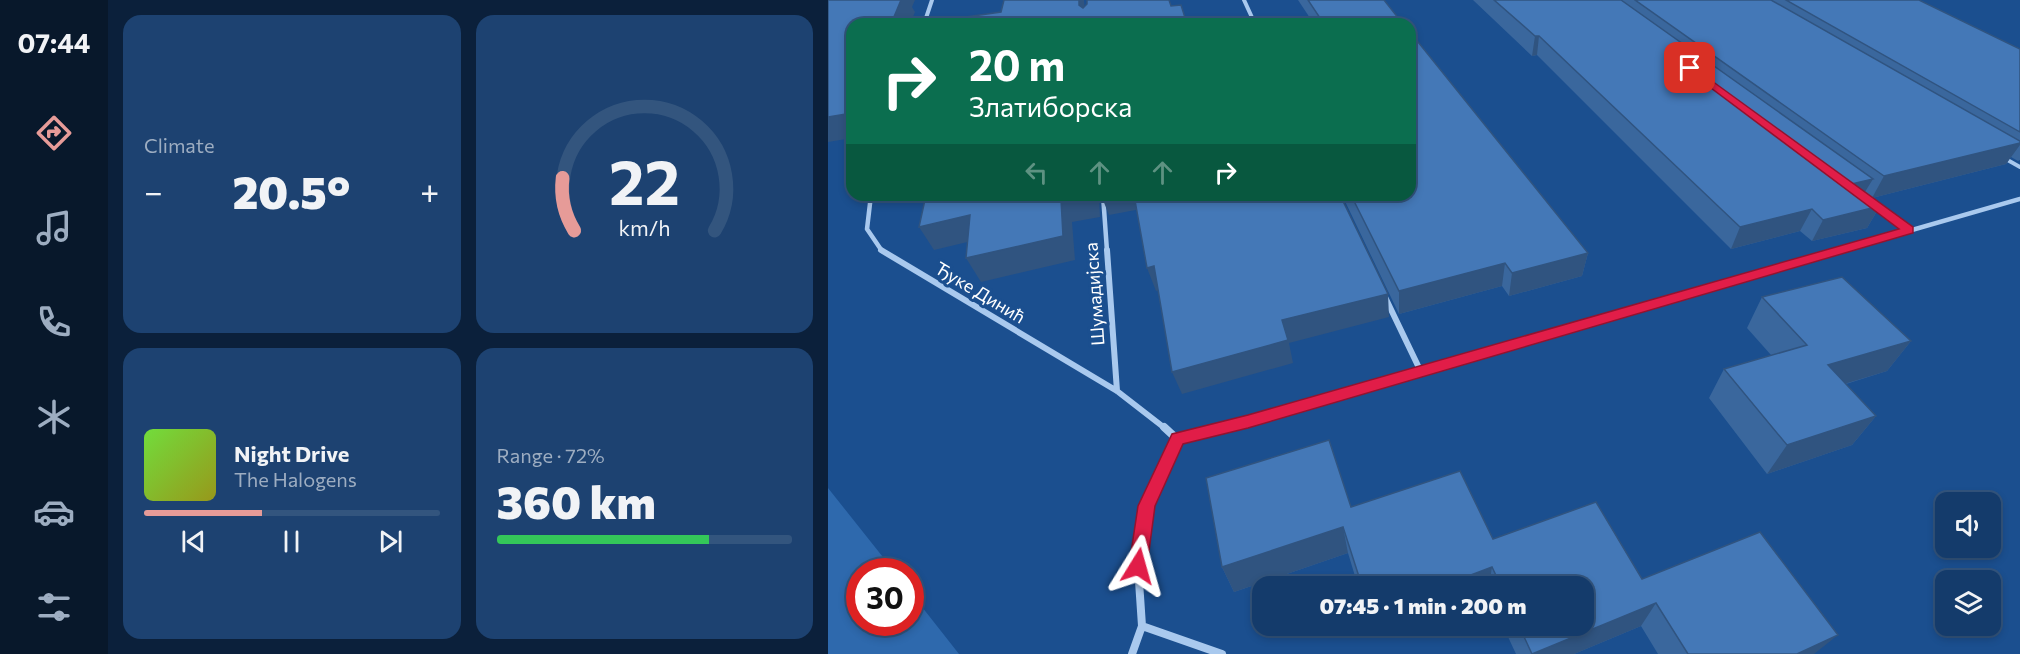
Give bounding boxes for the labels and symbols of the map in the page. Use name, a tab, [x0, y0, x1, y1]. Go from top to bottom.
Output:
pin	[1664, 42, 1715, 93]
street label: Шумадијска	[1079, 242, 1109, 346]
street label: Ђуке Динић	[931, 257, 1030, 328]
position arrow	[1106, 534, 1170, 598]
speed limit sign: 30	[846, 558, 924, 636]

